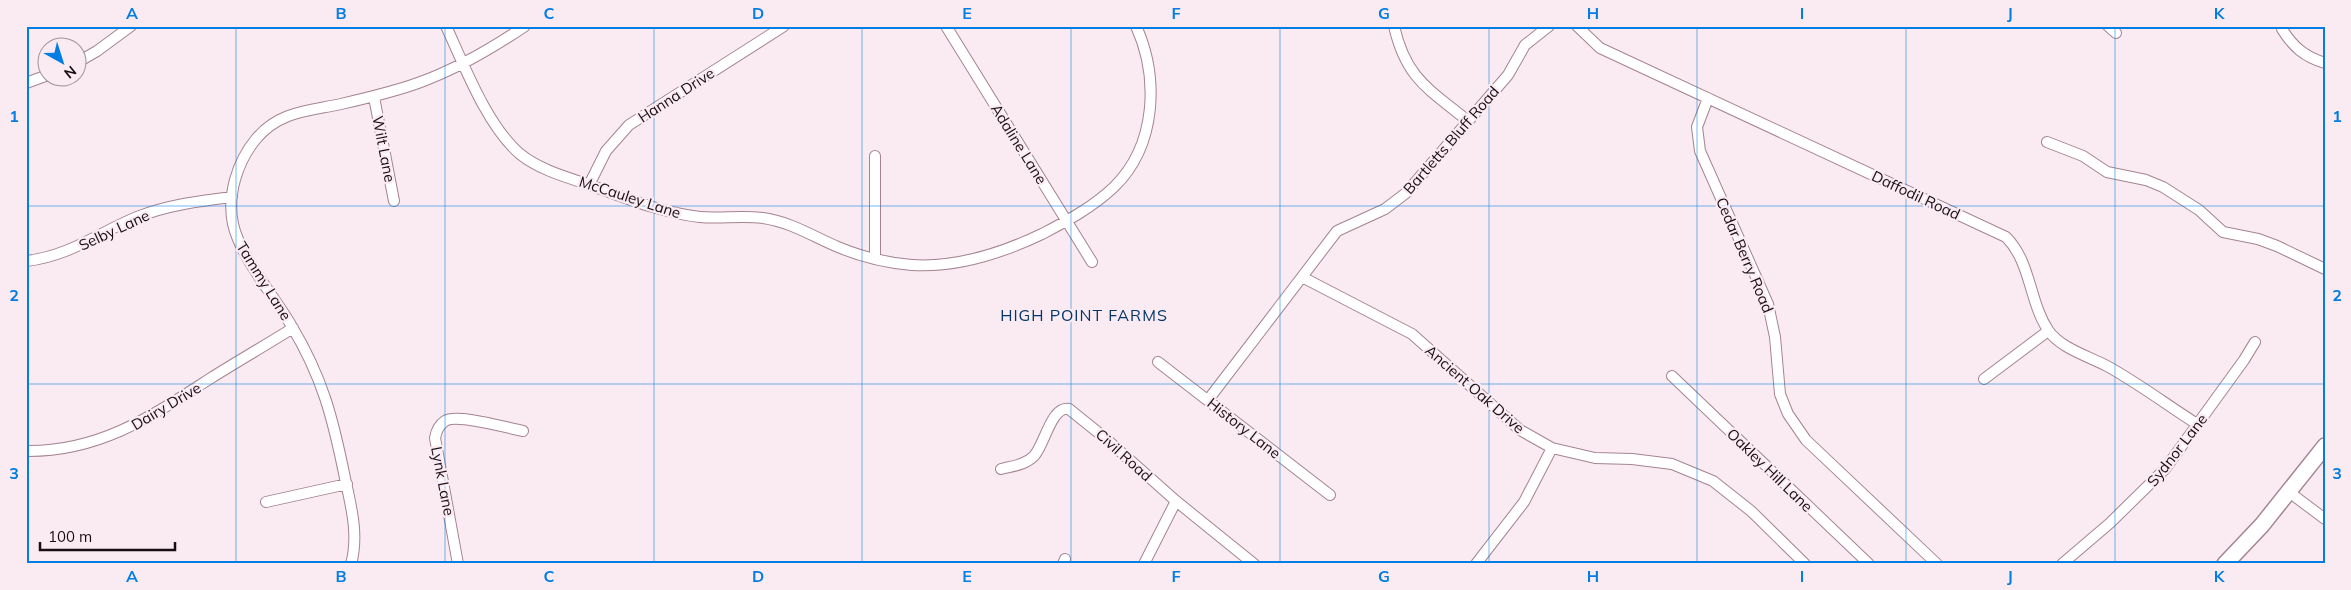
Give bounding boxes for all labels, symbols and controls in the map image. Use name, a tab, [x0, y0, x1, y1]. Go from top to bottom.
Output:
text: A	[126, 3, 138, 23]
text: B	[335, 3, 347, 23]
text: C	[544, 3, 555, 23]
text: D	[752, 3, 764, 23]
text: E	[962, 3, 972, 23]
text: F	[1171, 3, 1181, 23]
text: G	[1378, 3, 1390, 23]
text: H	[1587, 3, 1599, 23]
text: I	[1800, 3, 1804, 23]
text: J	[2007, 3, 2013, 23]
text: K	[2214, 3, 2226, 23]
north arrow	[38, 38, 88, 88]
text: N	[60, 62, 80, 82]
street label: Hanna Drive	[634, 63, 718, 127]
street label: Bartletts Bluff Road	[1399, 82, 1503, 198]
street label: Adaline Lane	[987, 100, 1051, 188]
text: 1	[9, 106, 19, 126]
text: 1	[2332, 106, 2342, 126]
street label: Wilt Lane	[368, 114, 400, 184]
street label: Daffodil Road	[1869, 166, 1963, 224]
street label: McCauley Lane	[577, 172, 683, 222]
street label: Cedar Berry Road	[1712, 194, 1778, 316]
street label: Selby Lane	[76, 205, 152, 255]
street label: Tammy Lane	[232, 238, 296, 324]
text: 2	[9, 285, 19, 305]
text: 2	[2332, 285, 2342, 305]
district label: HIGH POINT FARMS	[1000, 305, 1168, 325]
street label: Ancient Oak Drive	[1421, 341, 1529, 437]
street label: Dairy Drive	[128, 378, 204, 434]
street label: History Lane	[1203, 393, 1285, 463]
street label: Sydnor Lane	[2143, 410, 2211, 490]
street label: Oakley Hill Lane	[1723, 424, 1817, 516]
street label: Civil Road	[1092, 425, 1156, 485]
street label: Lynk Lane	[427, 445, 459, 517]
text: 3	[9, 463, 19, 483]
text: 3	[2332, 463, 2342, 483]
scale bar	[40, 520, 175, 552]
text: 100 m	[48, 527, 92, 546]
text: A	[126, 566, 138, 586]
text: B	[335, 566, 347, 586]
text: C	[544, 566, 555, 586]
text: D	[752, 566, 764, 586]
text: E	[962, 566, 972, 586]
text: F	[1171, 566, 1181, 586]
text: G	[1378, 566, 1390, 586]
text: H	[1587, 566, 1599, 586]
text: I	[1800, 566, 1804, 586]
text: J	[2007, 566, 2013, 586]
text: K	[2214, 566, 2226, 586]

